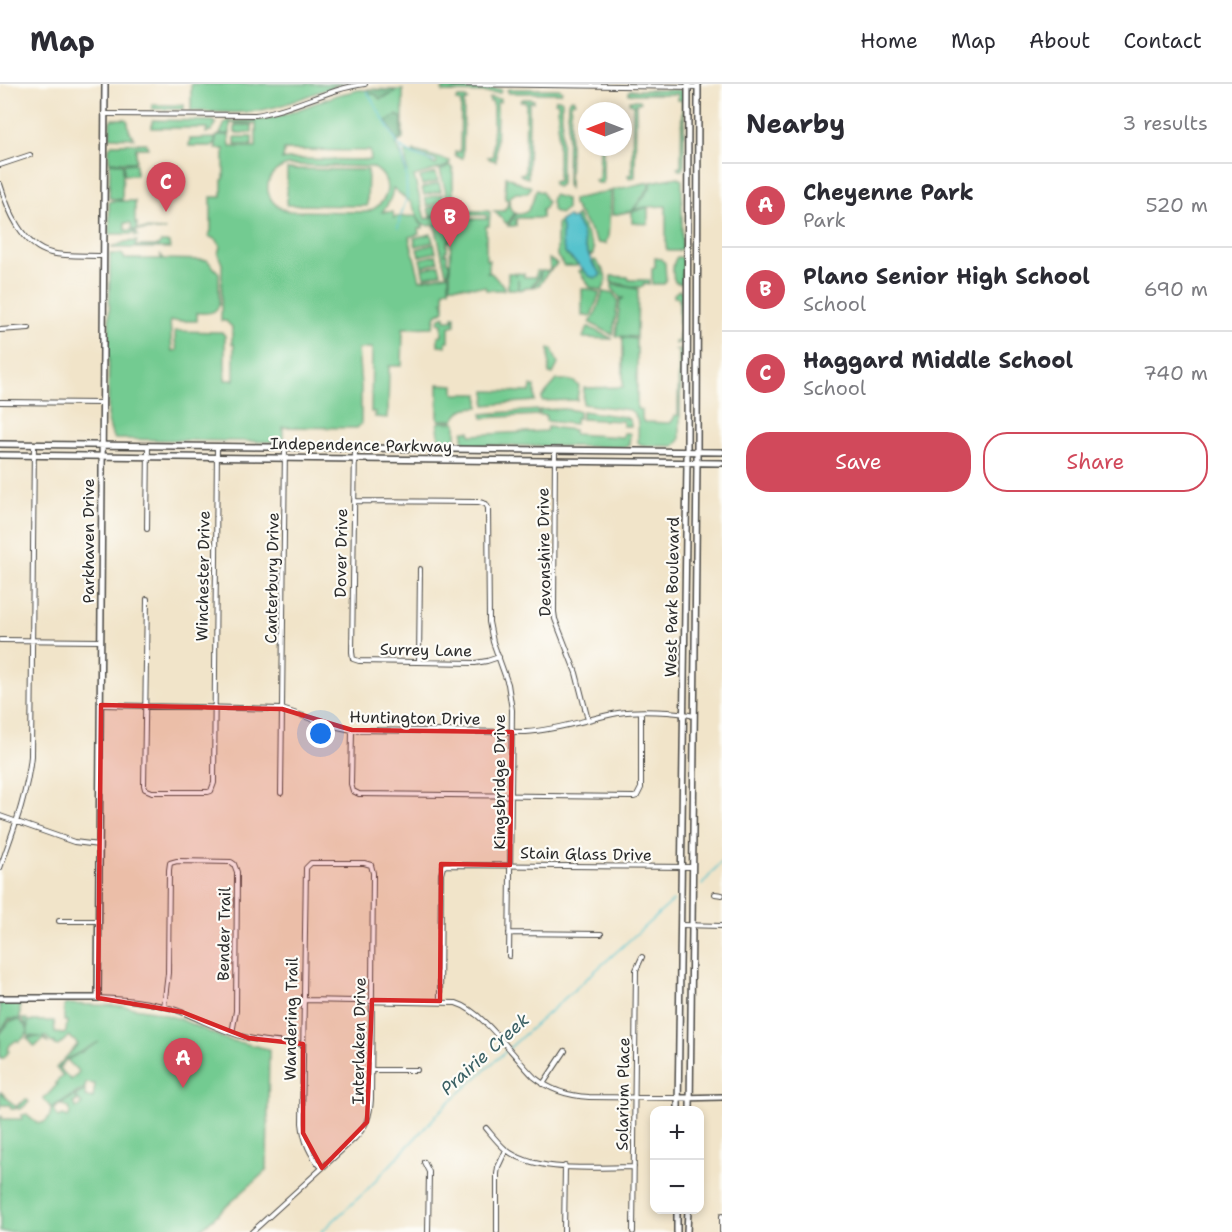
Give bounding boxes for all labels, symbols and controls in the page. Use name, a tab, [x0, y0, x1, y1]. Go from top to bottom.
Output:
text: Map	[30, 22, 95, 60]
text: Home	[860, 27, 918, 55]
text: Map	[951, 27, 996, 55]
text: About	[1029, 27, 1090, 55]
text: Contact	[1123, 27, 1202, 55]
north arrow	[578, 102, 632, 156]
text: Nearby	[746, 106, 845, 141]
text: 3 results	[1122, 110, 1208, 136]
pin: C	[146, 162, 186, 212]
text: Cheyenne Park	[803, 178, 974, 207]
text: A	[758, 192, 773, 218]
text: 520 m	[1145, 192, 1208, 218]
pin: B	[430, 198, 470, 247]
text: Park	[803, 207, 846, 233]
text: Plano Senior High School	[803, 262, 1090, 291]
text: B	[759, 276, 772, 302]
text: 690 m	[1144, 276, 1208, 302]
text: School	[803, 291, 866, 317]
text: Haggard Middle School	[803, 346, 1073, 375]
text: C	[759, 360, 772, 386]
text: 740 m	[1143, 360, 1208, 386]
text: School	[803, 375, 866, 401]
button: Save	[746, 432, 971, 492]
button: Share	[983, 432, 1208, 492]
street label: Independence Parkway	[270, 433, 452, 457]
street label: Parkhaven Drive	[78, 479, 99, 603]
street label: Devonshire Drive	[532, 487, 556, 617]
street label: Dover Drive	[330, 508, 352, 598]
street label: Winchester Drive	[191, 510, 215, 642]
street label: Canterbury Drive	[260, 512, 284, 644]
street label: West Park Boulevard	[660, 517, 684, 677]
street label: Surrey Lane	[380, 639, 472, 661]
street label: Huntington Drive	[349, 706, 481, 730]
street label: Kingsbridge Drive	[489, 714, 510, 850]
your location	[306, 719, 335, 748]
street label: Stain Glass Drive	[520, 842, 652, 866]
street label: Bender Trail	[213, 887, 235, 981]
street label: Wandering Trail	[279, 957, 303, 1081]
street label: Interlaken Drive	[347, 977, 371, 1105]
water label: Prairie Creek	[435, 1007, 535, 1100]
street label: Solarium Place	[612, 1037, 634, 1151]
pin: A	[164, 1038, 202, 1088]
map controls	[650, 1106, 704, 1214]
button: +	[650, 1106, 704, 1160]
button: −	[650, 1160, 704, 1214]

